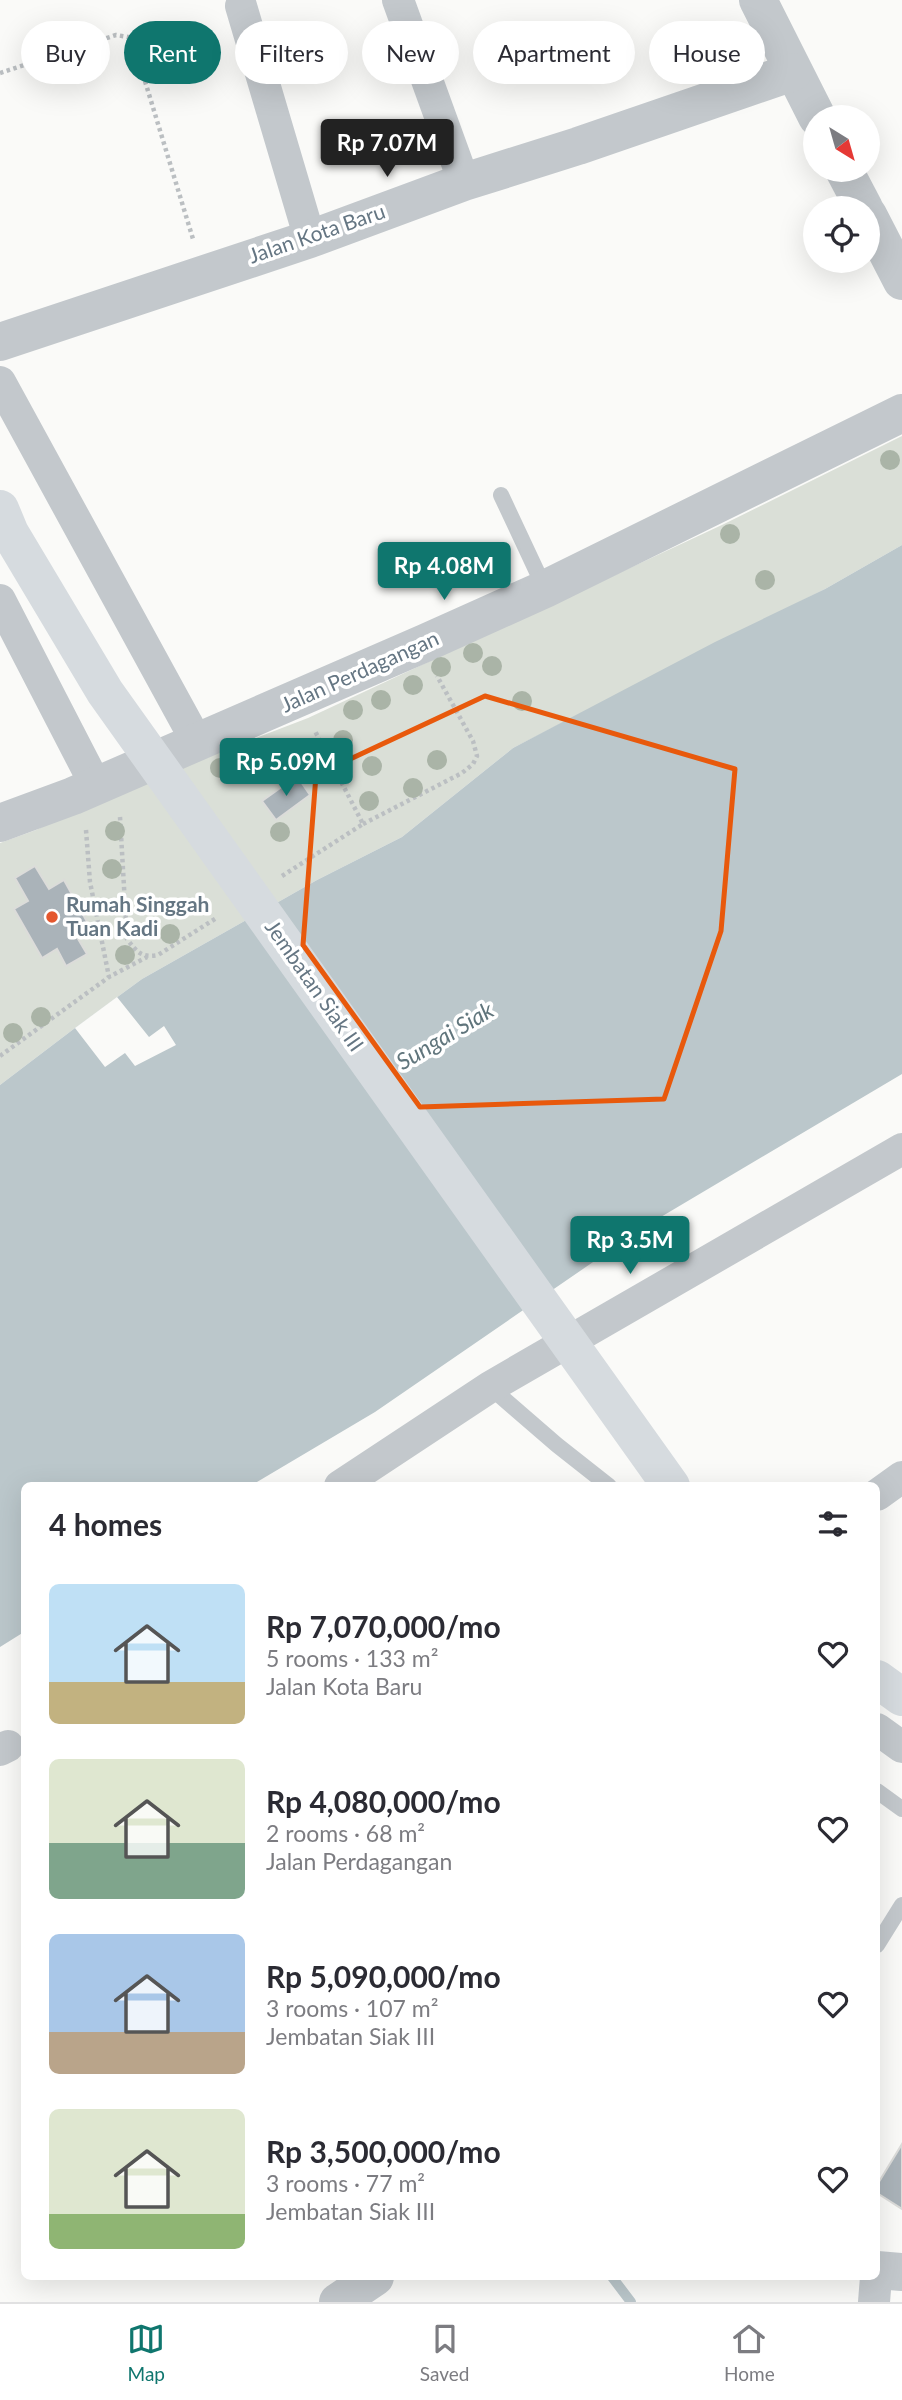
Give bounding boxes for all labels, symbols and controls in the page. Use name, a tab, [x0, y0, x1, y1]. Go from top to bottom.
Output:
chip: Buy	[21, 21, 110, 84]
chip: Rent	[124, 21, 221, 84]
chip: Filters	[235, 21, 348, 84]
chip: New	[362, 21, 459, 84]
chip: Apartment	[473, 21, 635, 84]
chip: House	[649, 21, 765, 84]
north arrow	[803, 105, 880, 182]
map controls	[803, 105, 880, 273]
pin: Rp 7.07M	[315, 120, 459, 179]
text: Rp 7.07M	[337, 128, 437, 156]
button: locate	[803, 196, 880, 273]
street label: Jalan Kota Baru	[245, 198, 388, 268]
pin: Rp 4.08M	[372, 542, 516, 602]
text: Rp 4.08M	[394, 551, 494, 579]
street label: Jalan Perdagangan	[277, 625, 442, 717]
pin: Rp 5.09M	[214, 738, 358, 798]
text: Rp 5.09M	[236, 747, 336, 775]
place label: Rumah Singgah Tuan Kadi	[66, 891, 209, 940]
marker: Rumah Singgah Tuan Kadi	[44, 909, 60, 925]
street label: Jembatan Siak III	[261, 915, 370, 1056]
water label: Sungai Siak	[391, 995, 499, 1075]
pin: Rp 3.5M	[565, 1216, 695, 1276]
text: Rp 3.5M	[586, 1225, 674, 1253]
icon: filters	[814, 1505, 852, 1543]
text: 4 homes	[49, 1506, 162, 1542]
text: Rp 7,070,000/mo	[266, 1608, 501, 1644]
icon: home	[105, 1612, 189, 1696]
icon: heart	[814, 1635, 852, 1673]
text: 5 rooms · 133 m²	[266, 1644, 438, 1672]
text: Jalan Kota Baru	[266, 1672, 422, 1700]
text: Rp 4,080,000/mo	[266, 1783, 501, 1819]
icon: home	[105, 1787, 189, 1871]
icon: heart	[814, 1810, 852, 1848]
text: 2 rooms · 68 m²	[266, 1819, 425, 1847]
text: Jalan Perdagangan	[266, 1847, 452, 1875]
text: Rp 5,090,000/mo	[266, 1958, 501, 1994]
icon: home	[105, 1962, 189, 2046]
icon: heart	[814, 1985, 852, 2023]
text: 3 rooms · 107 m²	[266, 1994, 438, 2022]
text: Jembatan Siak III	[266, 2022, 435, 2050]
text: Rp 3,500,000/mo	[266, 2133, 501, 2169]
icon: home	[105, 2137, 189, 2221]
icon: heart	[814, 2160, 852, 2198]
text: 3 rooms · 77 m²	[266, 2169, 425, 2197]
text: Jembatan Siak III	[266, 2197, 435, 2225]
tab: Map	[127, 2320, 165, 2385]
tab: Saved	[420, 2320, 469, 2385]
tab: Home	[724, 2320, 775, 2385]

